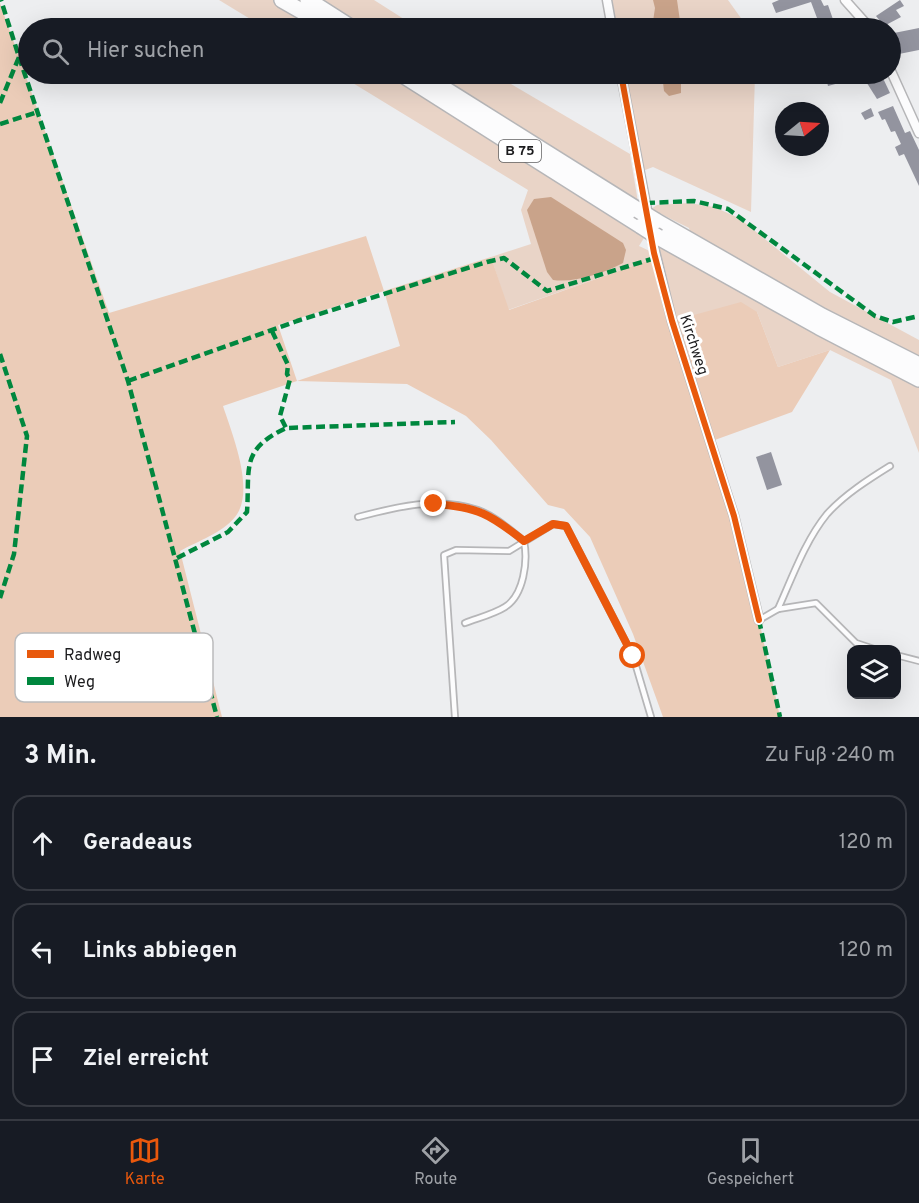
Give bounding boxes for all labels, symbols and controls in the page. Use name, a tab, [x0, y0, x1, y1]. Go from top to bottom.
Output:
search box	[18, 18, 901, 84]
icon: search	[39, 35, 72, 68]
text: Hier suchen	[87, 38, 204, 65]
north arrow	[775, 102, 829, 156]
road number: B 75	[499, 140, 541, 162]
street label: Kirchweg	[674, 312, 712, 378]
route end	[420, 490, 446, 516]
legend	[15, 633, 213, 702]
route start	[619, 642, 645, 668]
map controls	[847, 645, 901, 699]
button: layers	[847, 645, 901, 699]
text: Radweg	[64, 646, 121, 666]
text: Weg	[64, 673, 95, 693]
text: 3 Min.	[24, 740, 96, 773]
text: Zu Fuß · 240 m	[765, 743, 895, 769]
icon: ahead	[26, 827, 59, 860]
text: Geradeaus	[83, 830, 193, 857]
text: 120 m	[839, 830, 893, 856]
icon: left	[26, 935, 59, 968]
text: Links abbiegen	[83, 938, 237, 965]
text: 120 m	[839, 938, 893, 964]
icon: arrive	[26, 1043, 59, 1076]
text: Ziel erreicht	[83, 1046, 209, 1073]
tab: Karte	[125, 1134, 165, 1190]
tab: Route	[414, 1134, 457, 1190]
tab: Gespeichert	[707, 1134, 794, 1190]

